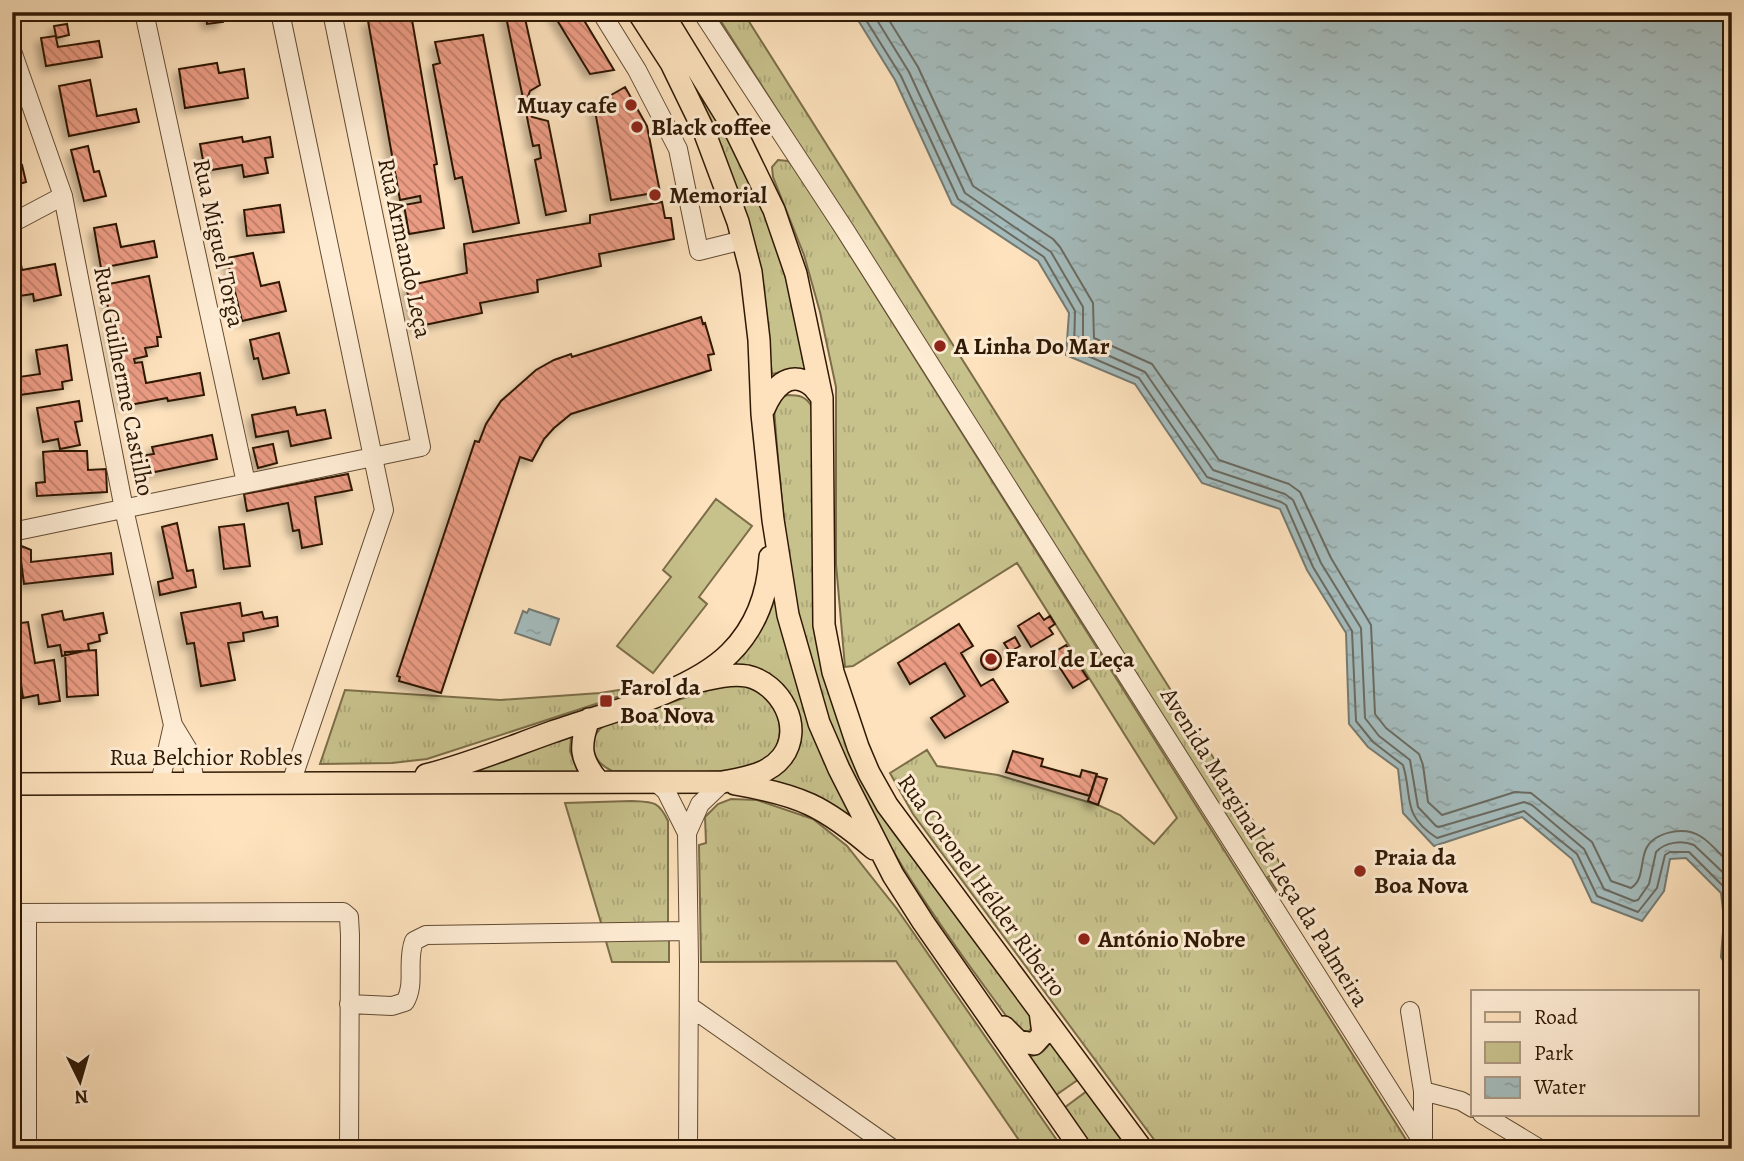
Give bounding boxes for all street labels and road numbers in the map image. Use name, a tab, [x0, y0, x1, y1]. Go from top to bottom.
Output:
street label: Rua Armando Leça	[370, 155, 440, 342]
street label: Rua Miguel Torga	[185, 156, 253, 331]
street label: Rua Guilherme Castilho	[86, 263, 162, 499]
street label: Avenida Marginal de Leça da Palmeira	[1153, 680, 1377, 1013]
street label: Rua Belchior Robles	[109, 741, 303, 773]
street label: Rua Coronel Hélder Ribeiro	[890, 767, 1074, 1003]

